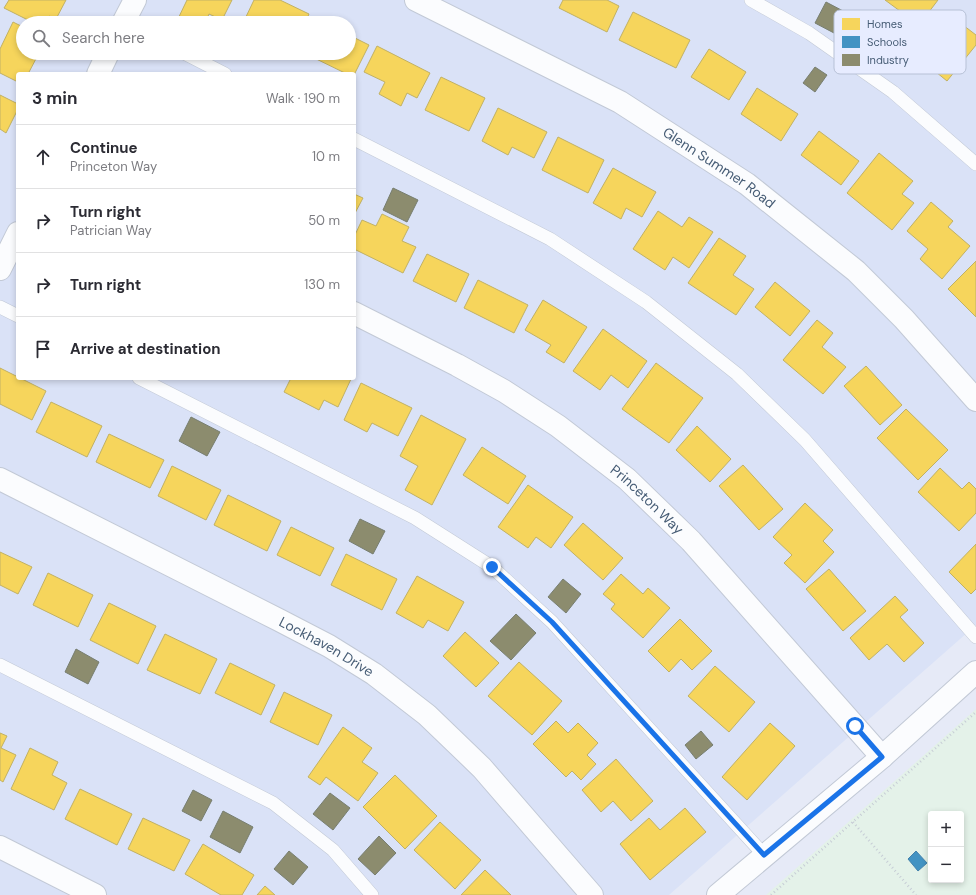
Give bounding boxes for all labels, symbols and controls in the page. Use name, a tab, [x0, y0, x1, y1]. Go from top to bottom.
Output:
legend	[834, 10, 966, 74]
search box	[16, 16, 356, 60]
text: Homes	[867, 17, 903, 31]
icon: search	[30, 27, 52, 49]
text: Search here	[62, 28, 145, 48]
text: Schools	[867, 35, 907, 49]
text: Industry	[867, 53, 909, 67]
text: 3 min	[32, 87, 77, 109]
text: Walk · 190 m	[266, 90, 340, 107]
street label: Glenn Summer Road	[660, 123, 779, 212]
text: Continue	[70, 138, 138, 158]
icon: ahead	[32, 146, 54, 168]
text: 10 m	[312, 148, 340, 165]
text: Princeton Way	[70, 158, 157, 175]
text: Turn right	[70, 202, 141, 222]
icon: right	[32, 210, 54, 232]
text: 50 m	[308, 212, 340, 229]
text: Patrician Way	[70, 222, 152, 239]
icon: right	[32, 274, 54, 296]
text: Turn right	[70, 275, 141, 295]
text: 130 m	[304, 276, 340, 293]
icon: arrive	[32, 338, 54, 360]
text: Arrive at destination	[70, 339, 221, 359]
street label: Princeton Way	[607, 461, 688, 538]
route end	[483, 558, 501, 576]
street label: Lockhaven Drive	[276, 613, 377, 681]
route start	[846, 717, 864, 735]
map controls	[928, 811, 964, 883]
button: +	[928, 811, 964, 847]
button: −	[928, 847, 964, 883]

